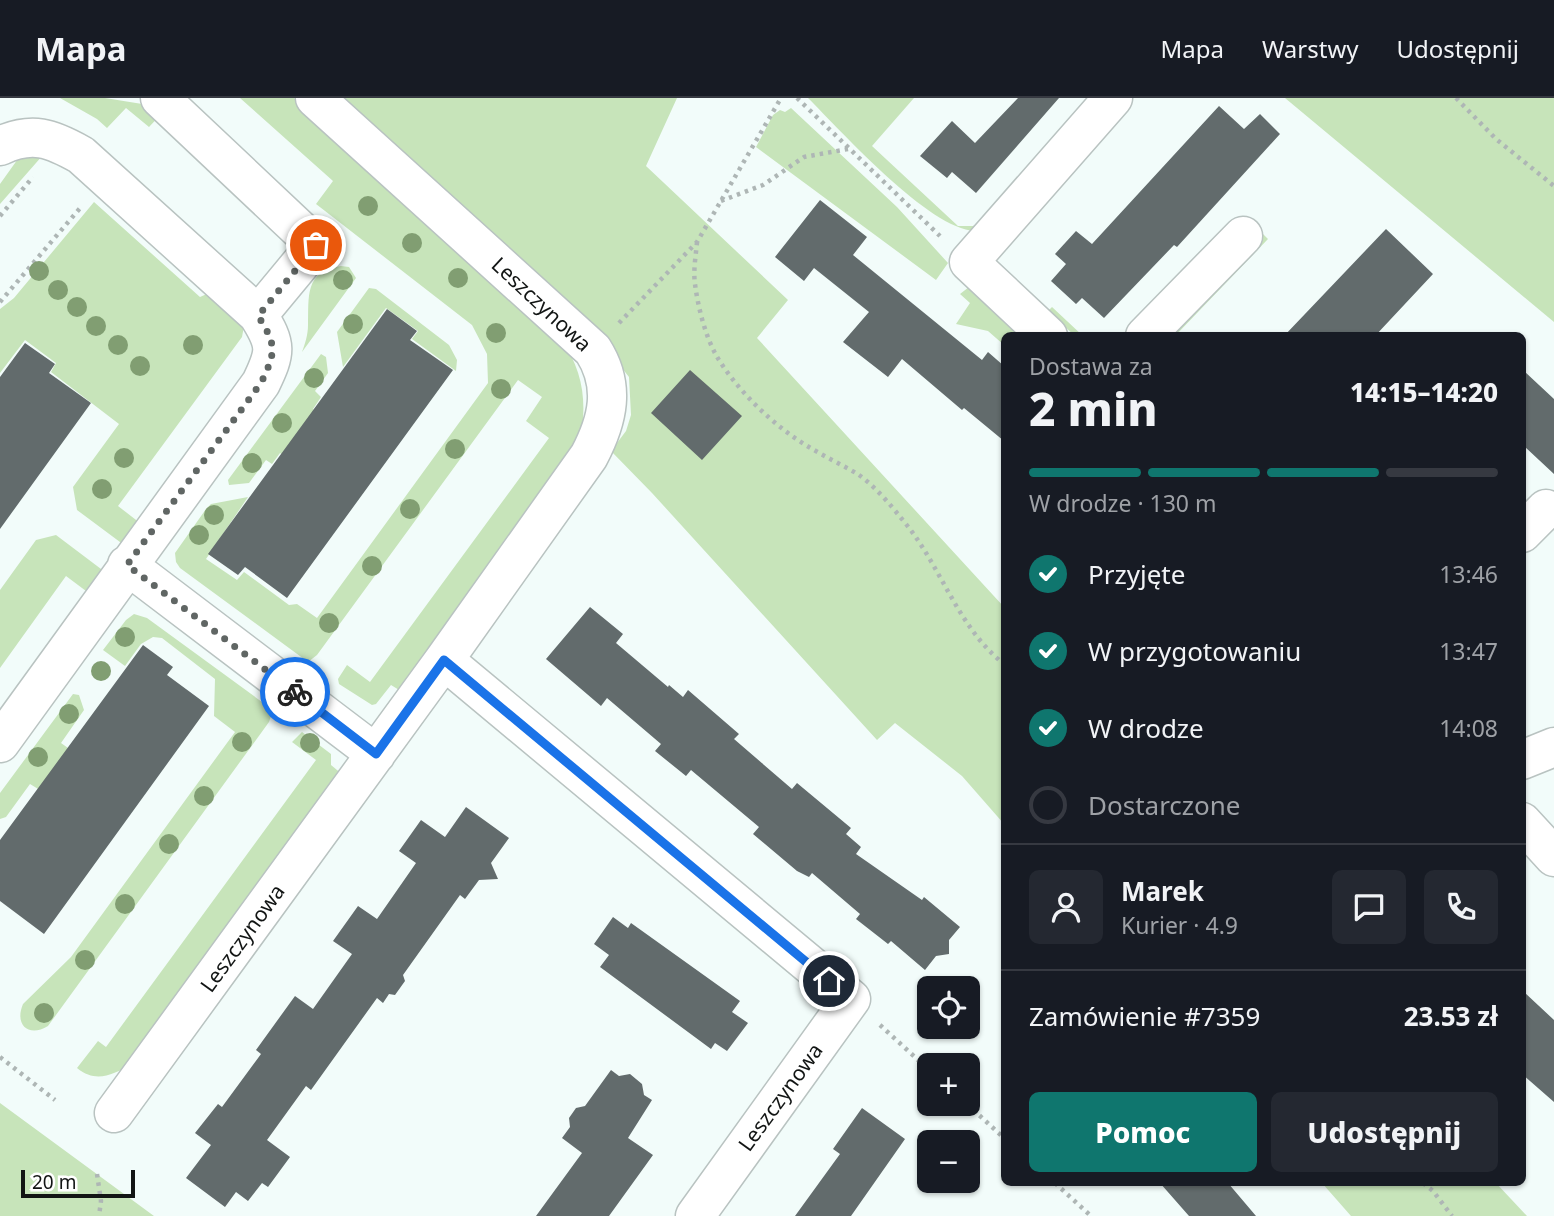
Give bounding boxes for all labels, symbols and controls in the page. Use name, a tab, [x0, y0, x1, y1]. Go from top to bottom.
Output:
text: Mapa	[35, 26, 127, 71]
text: Mapa	[1161, 32, 1224, 65]
text: Warstwy	[1262, 32, 1359, 65]
text: Udostępnij	[1397, 32, 1519, 65]
pin	[286, 215, 346, 275]
icon: bag	[297, 226, 335, 264]
street label: Leszczynowa	[486, 250, 598, 358]
text: Dostawa za	[1029, 350, 1153, 382]
text: 14:15–14:20	[1350, 374, 1498, 410]
text: 2 min	[1029, 377, 1158, 439]
text: W drodze · 130 m	[1029, 487, 1216, 519]
icon: check	[1029, 555, 1067, 593]
text: Przyjęte	[1088, 556, 1185, 592]
text: 13:46	[1439, 558, 1498, 590]
icon: check	[1029, 632, 1067, 670]
text: W przygotowaniu	[1088, 633, 1301, 669]
text: 13:47	[1439, 635, 1498, 667]
courier	[260, 657, 330, 727]
icon: bike	[276, 673, 314, 711]
icon: check	[1029, 709, 1067, 747]
text: W drodze	[1088, 710, 1204, 746]
text: 14:08	[1439, 712, 1498, 744]
text: Dostarczone	[1088, 787, 1241, 823]
button: person	[1029, 870, 1103, 944]
button: chat	[1332, 870, 1406, 944]
button: phone	[1424, 870, 1498, 944]
text: Marek	[1121, 873, 1204, 909]
street label: Leszczynowa	[193, 878, 291, 998]
text: Kurier · 4.9	[1121, 909, 1238, 941]
pin	[799, 951, 859, 1011]
icon: home	[810, 962, 848, 1000]
map controls	[917, 976, 980, 1193]
button: locate	[917, 976, 980, 1039]
text: Zamówienie #7359	[1029, 998, 1260, 1034]
text: 23.53 zł	[1404, 998, 1498, 1034]
street label: Leszczynowa	[731, 1037, 829, 1157]
button: +	[917, 1053, 980, 1116]
button: Pomoc	[1029, 1092, 1257, 1172]
button: Udostępnij	[1271, 1092, 1498, 1172]
button: −	[917, 1130, 980, 1193]
scale bar	[21, 1167, 135, 1199]
text: 20 m	[32, 1169, 76, 1195]

